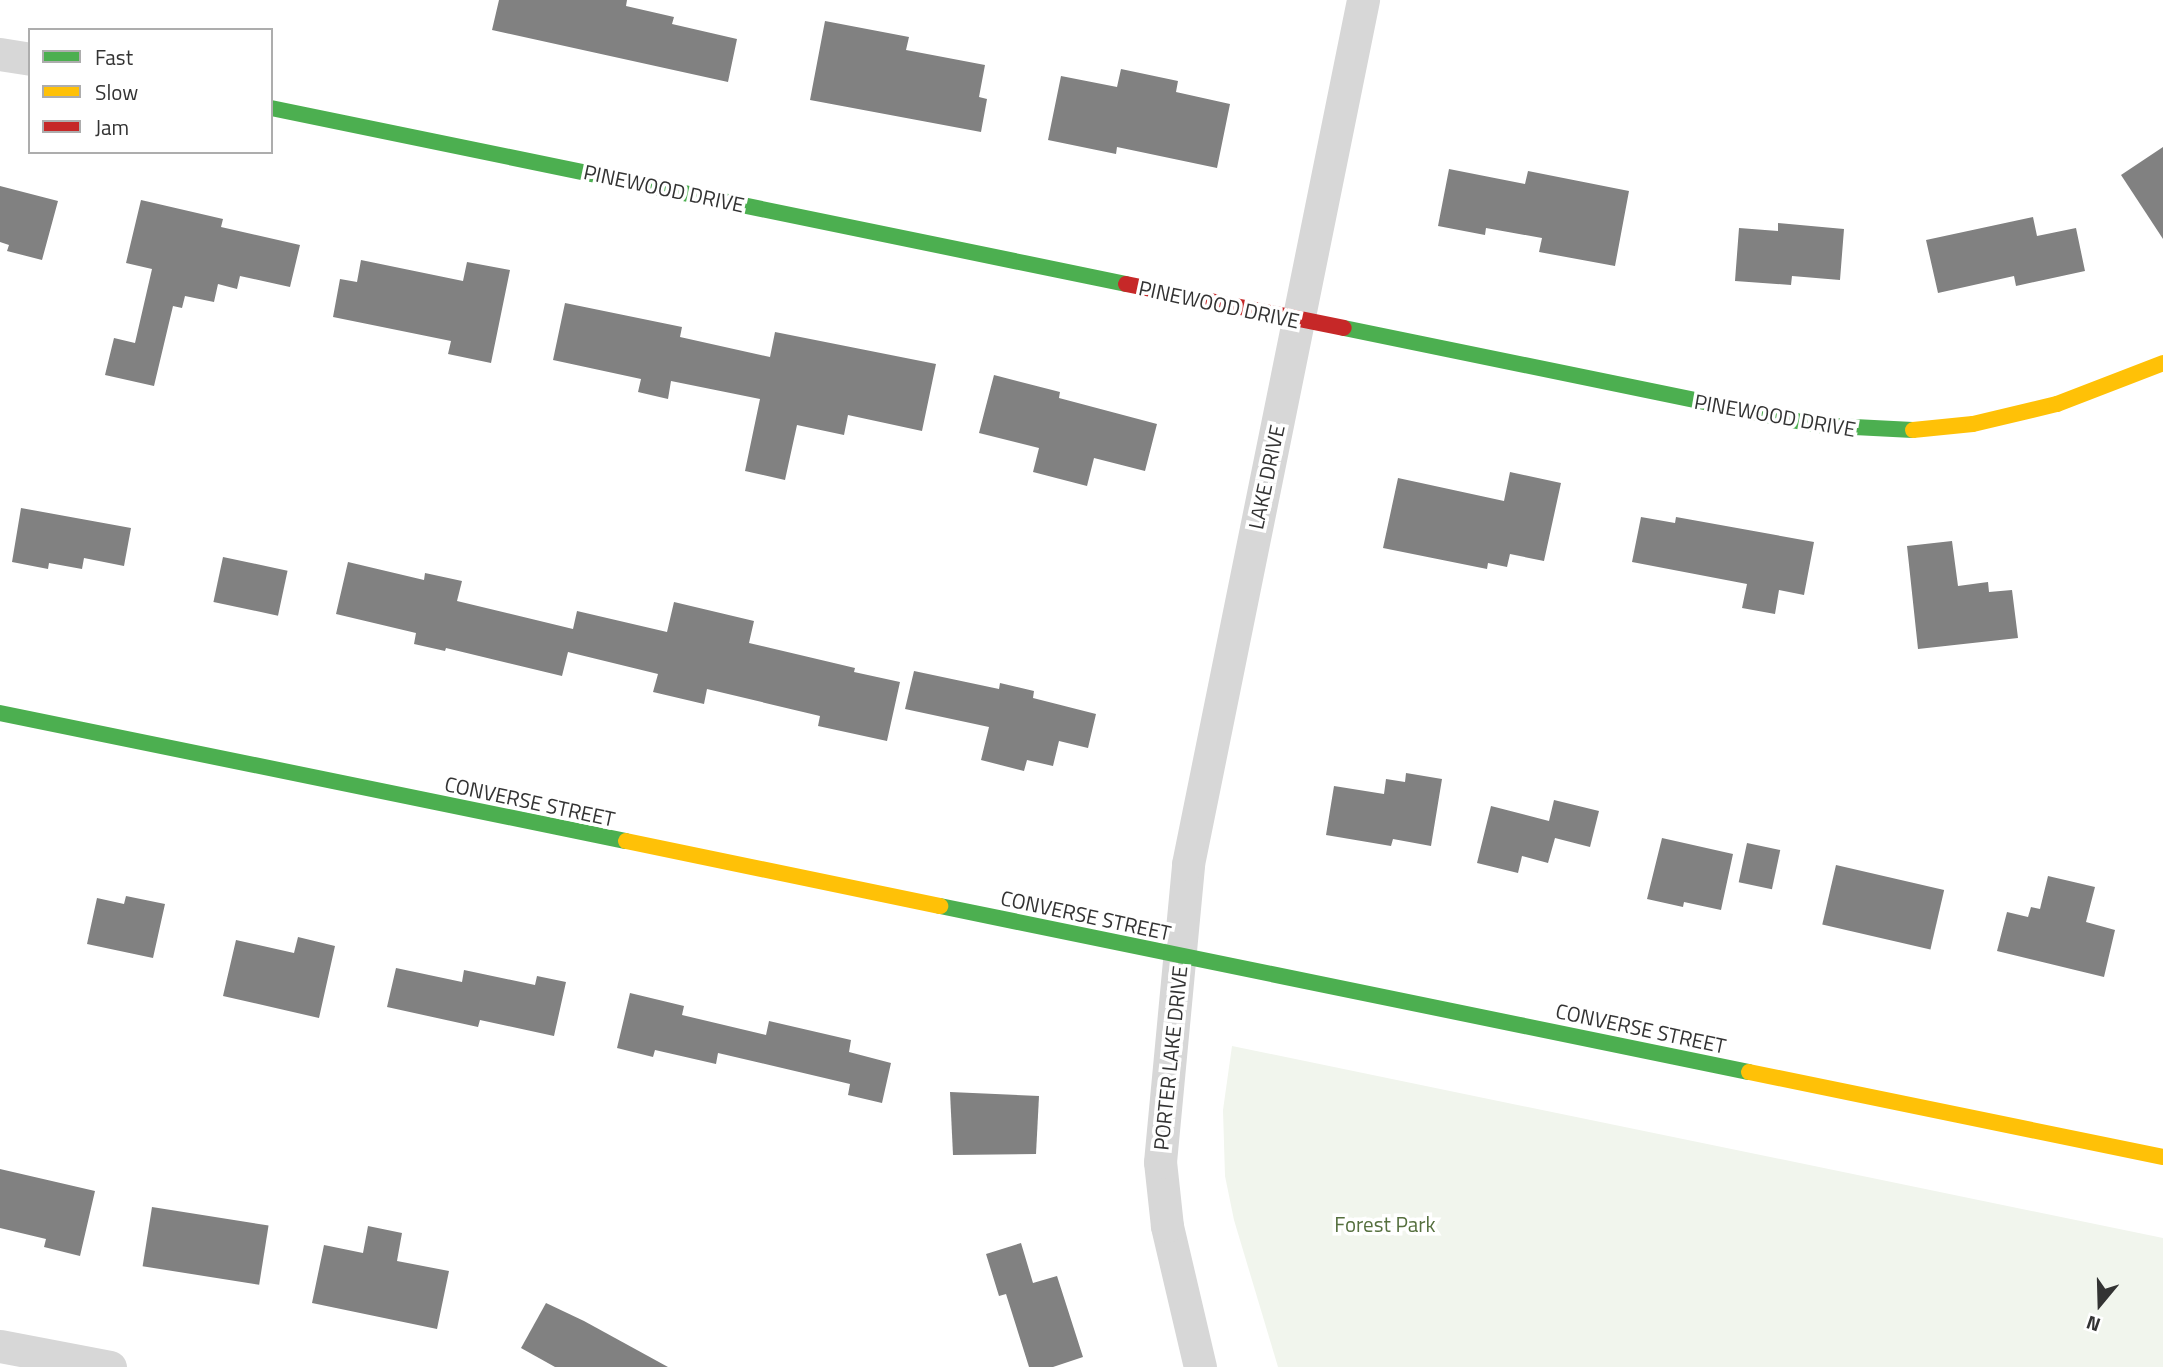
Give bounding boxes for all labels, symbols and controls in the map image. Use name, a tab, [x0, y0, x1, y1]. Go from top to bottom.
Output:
legend	[28, 28, 273, 154]
text: Fast	[95, 41, 133, 73]
text: Slow	[95, 76, 138, 108]
text: Jam	[95, 111, 129, 143]
street label: PINEWOOD DRIVE	[581, 159, 747, 217]
street label: PINEWOOD DRIVE	[1136, 275, 1302, 333]
street label: PINEWOOD DRIVE	[1692, 388, 1858, 442]
street label: LAKE DRIVE	[1243, 422, 1289, 532]
street label: CONVERSE STREET	[443, 771, 617, 831]
street label: CONVERSE STREET	[999, 885, 1173, 945]
street label: PORTER LAKE DRIVE	[1148, 964, 1192, 1152]
street label: CONVERSE STREET	[1554, 998, 1728, 1058]
park label: Forest Park	[1334, 1211, 1436, 1237]
north arrow	[2065, 1269, 2135, 1339]
text: N	[2082, 1308, 2104, 1340]

